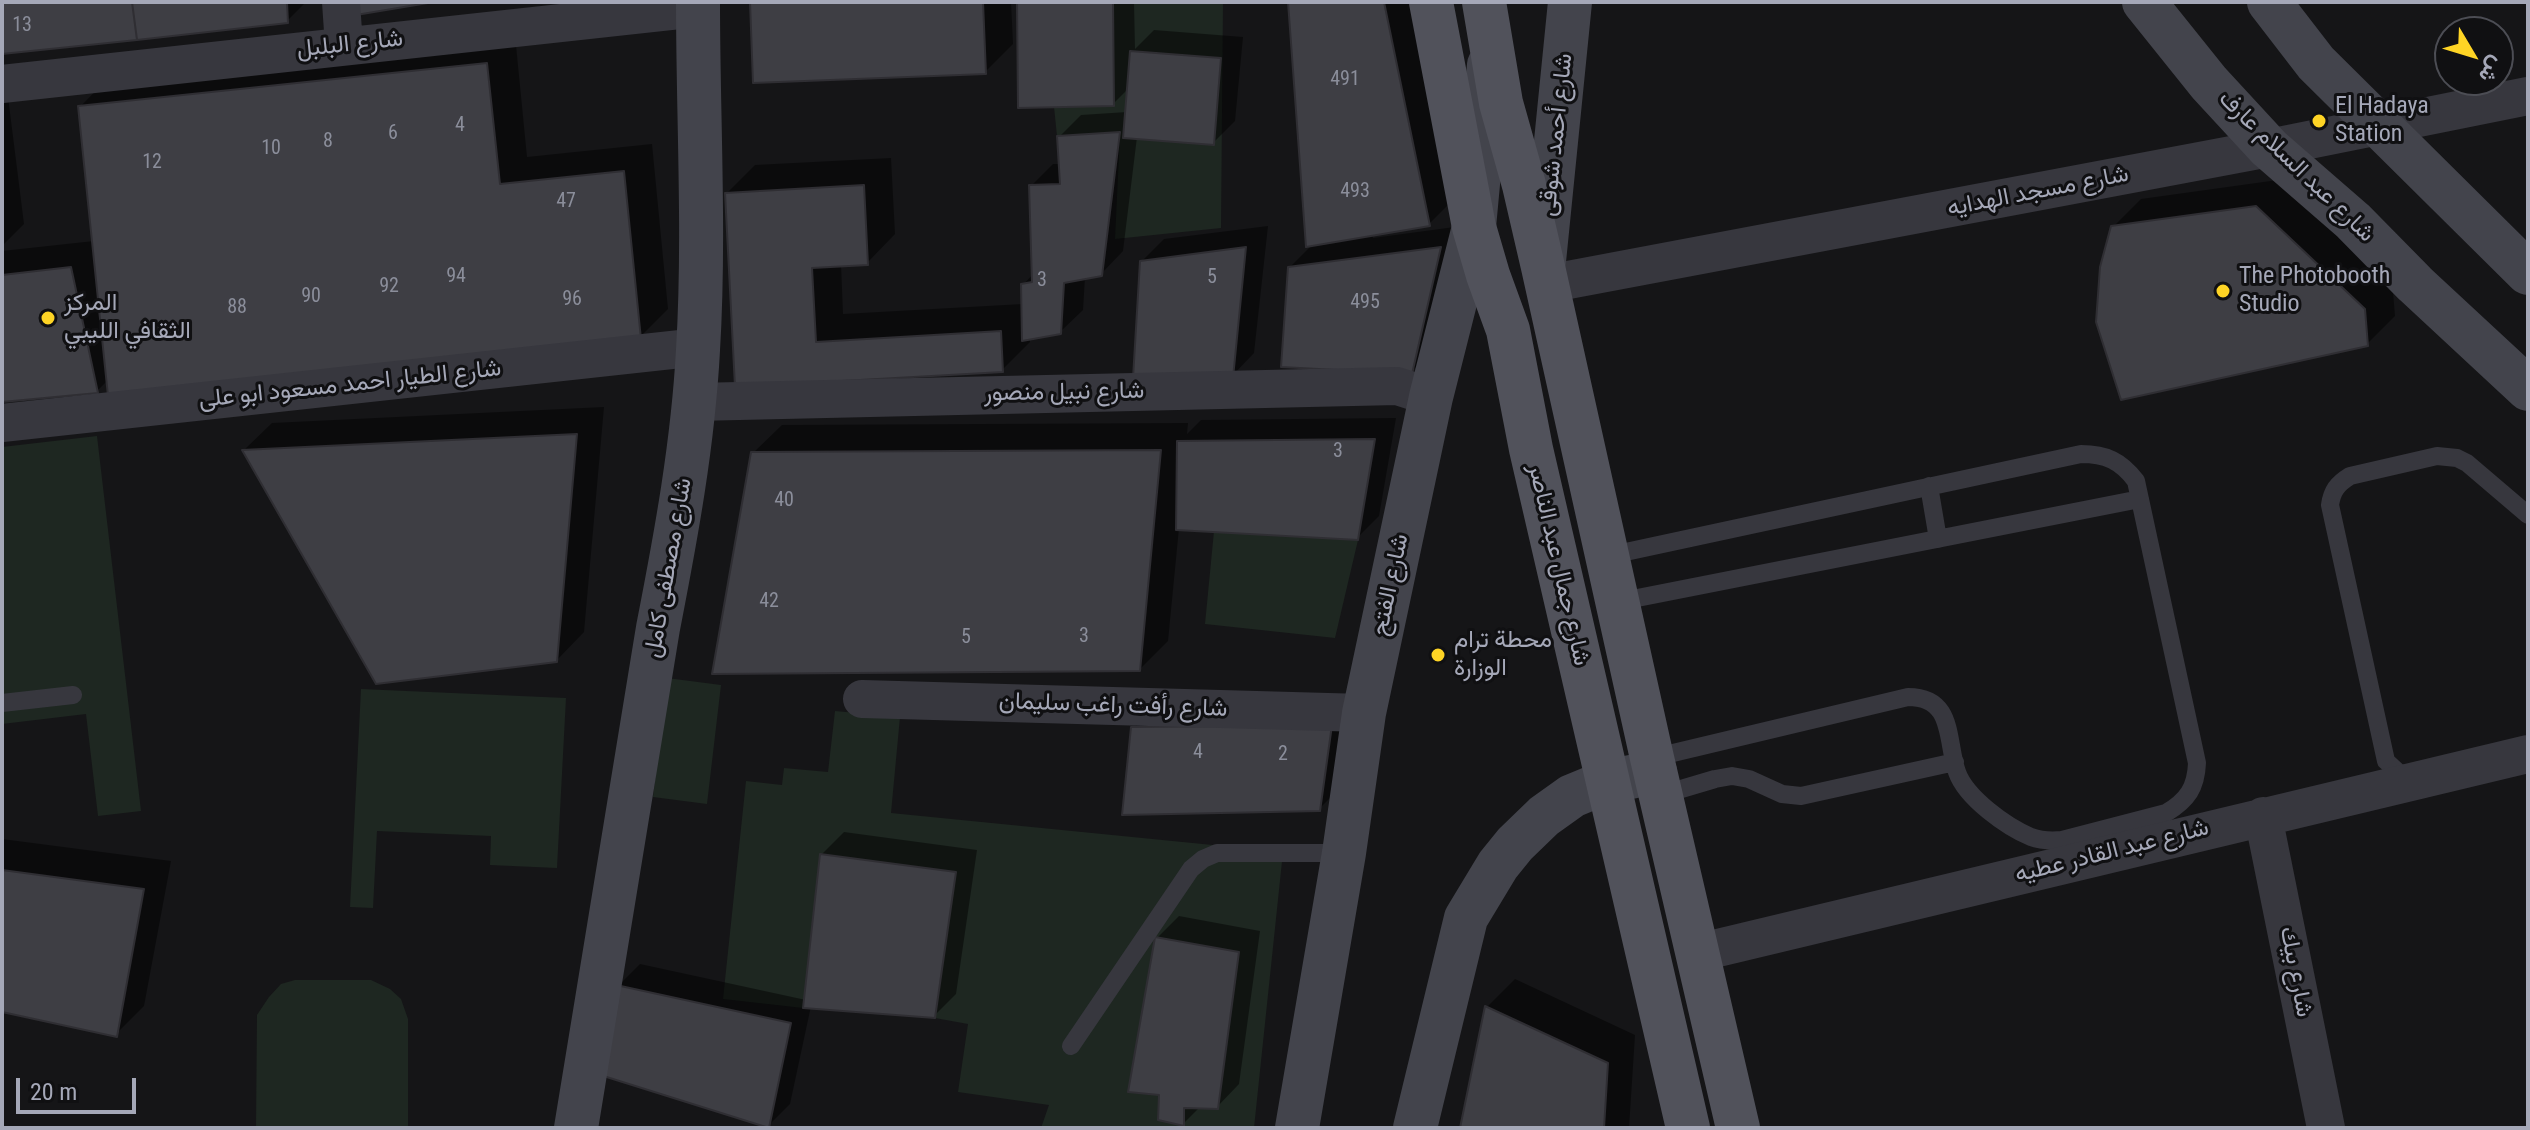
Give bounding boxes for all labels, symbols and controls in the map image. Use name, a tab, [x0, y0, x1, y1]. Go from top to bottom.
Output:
house number: 13	[12, 14, 32, 38]
north arrow	[2434, 16, 2514, 96]
street label: شارع البلبل	[295, 25, 405, 65]
street label: شارع أحمد شوقى	[1534, 52, 1580, 218]
text: ش	[2474, 52, 2510, 88]
house number: 491	[1330, 68, 1360, 92]
street label: شارع عبد السلام عارف	[2212, 85, 2380, 249]
place label: El Hadaya Station	[2335, 93, 2429, 149]
marker: El Hadaya Station	[2310, 112, 2328, 130]
house number: 4	[455, 114, 465, 138]
house number: 6	[388, 122, 398, 146]
house number: 8	[323, 130, 333, 154]
house number: 10	[261, 137, 281, 161]
house number: 12	[142, 151, 162, 175]
street label: شارع مسجد الهدايه	[1945, 160, 2131, 224]
house number: 493	[1340, 180, 1370, 204]
house number: 47	[556, 190, 576, 214]
place label: The Photobooth Studio	[2239, 263, 2390, 319]
house number: 94	[446, 265, 466, 289]
house number: 5	[1207, 266, 1217, 290]
house number: 3	[1037, 269, 1047, 293]
house number: 92	[379, 275, 399, 299]
marker: The Photobooth Studio	[2214, 282, 2232, 300]
house number: 90	[301, 285, 321, 309]
house number: 96	[562, 288, 582, 312]
place label: المركز الثقافي الليبي	[64, 290, 191, 346]
house number: 495	[1350, 291, 1380, 315]
house number: 88	[227, 296, 247, 320]
marker: المركز الثقافي الليبي	[39, 309, 57, 327]
street label: شارع الطيار احمد مسعود ابو على	[197, 355, 503, 415]
street label: شارع نبيل منصور	[984, 377, 1144, 409]
house number: 3	[1333, 440, 1343, 464]
street label: شارع جمال عبد الناصر	[1521, 461, 1595, 669]
street label: شارع مصطفى كامل	[639, 476, 699, 660]
house number: 40	[774, 489, 794, 513]
street label: شارع الفتح	[1366, 531, 1416, 639]
house number: 42	[759, 590, 779, 614]
house number: 3	[1079, 625, 1089, 649]
house number: 5	[961, 626, 971, 650]
place label: محطة ترام الوزارة	[1454, 627, 1552, 683]
marker: محطة ترام الوزارة	[1429, 646, 1447, 664]
street label: شارع رأفت راغب سليمان	[998, 688, 1228, 724]
house number: 4	[1193, 741, 1203, 765]
house number: 2	[1278, 743, 1288, 767]
street label: شارع عبد القادر عطيه	[2012, 814, 2212, 890]
street label: شارع بيك	[2272, 924, 2318, 1020]
scale bar	[20, 1062, 140, 1112]
text: 20 m	[30, 1078, 77, 1106]

